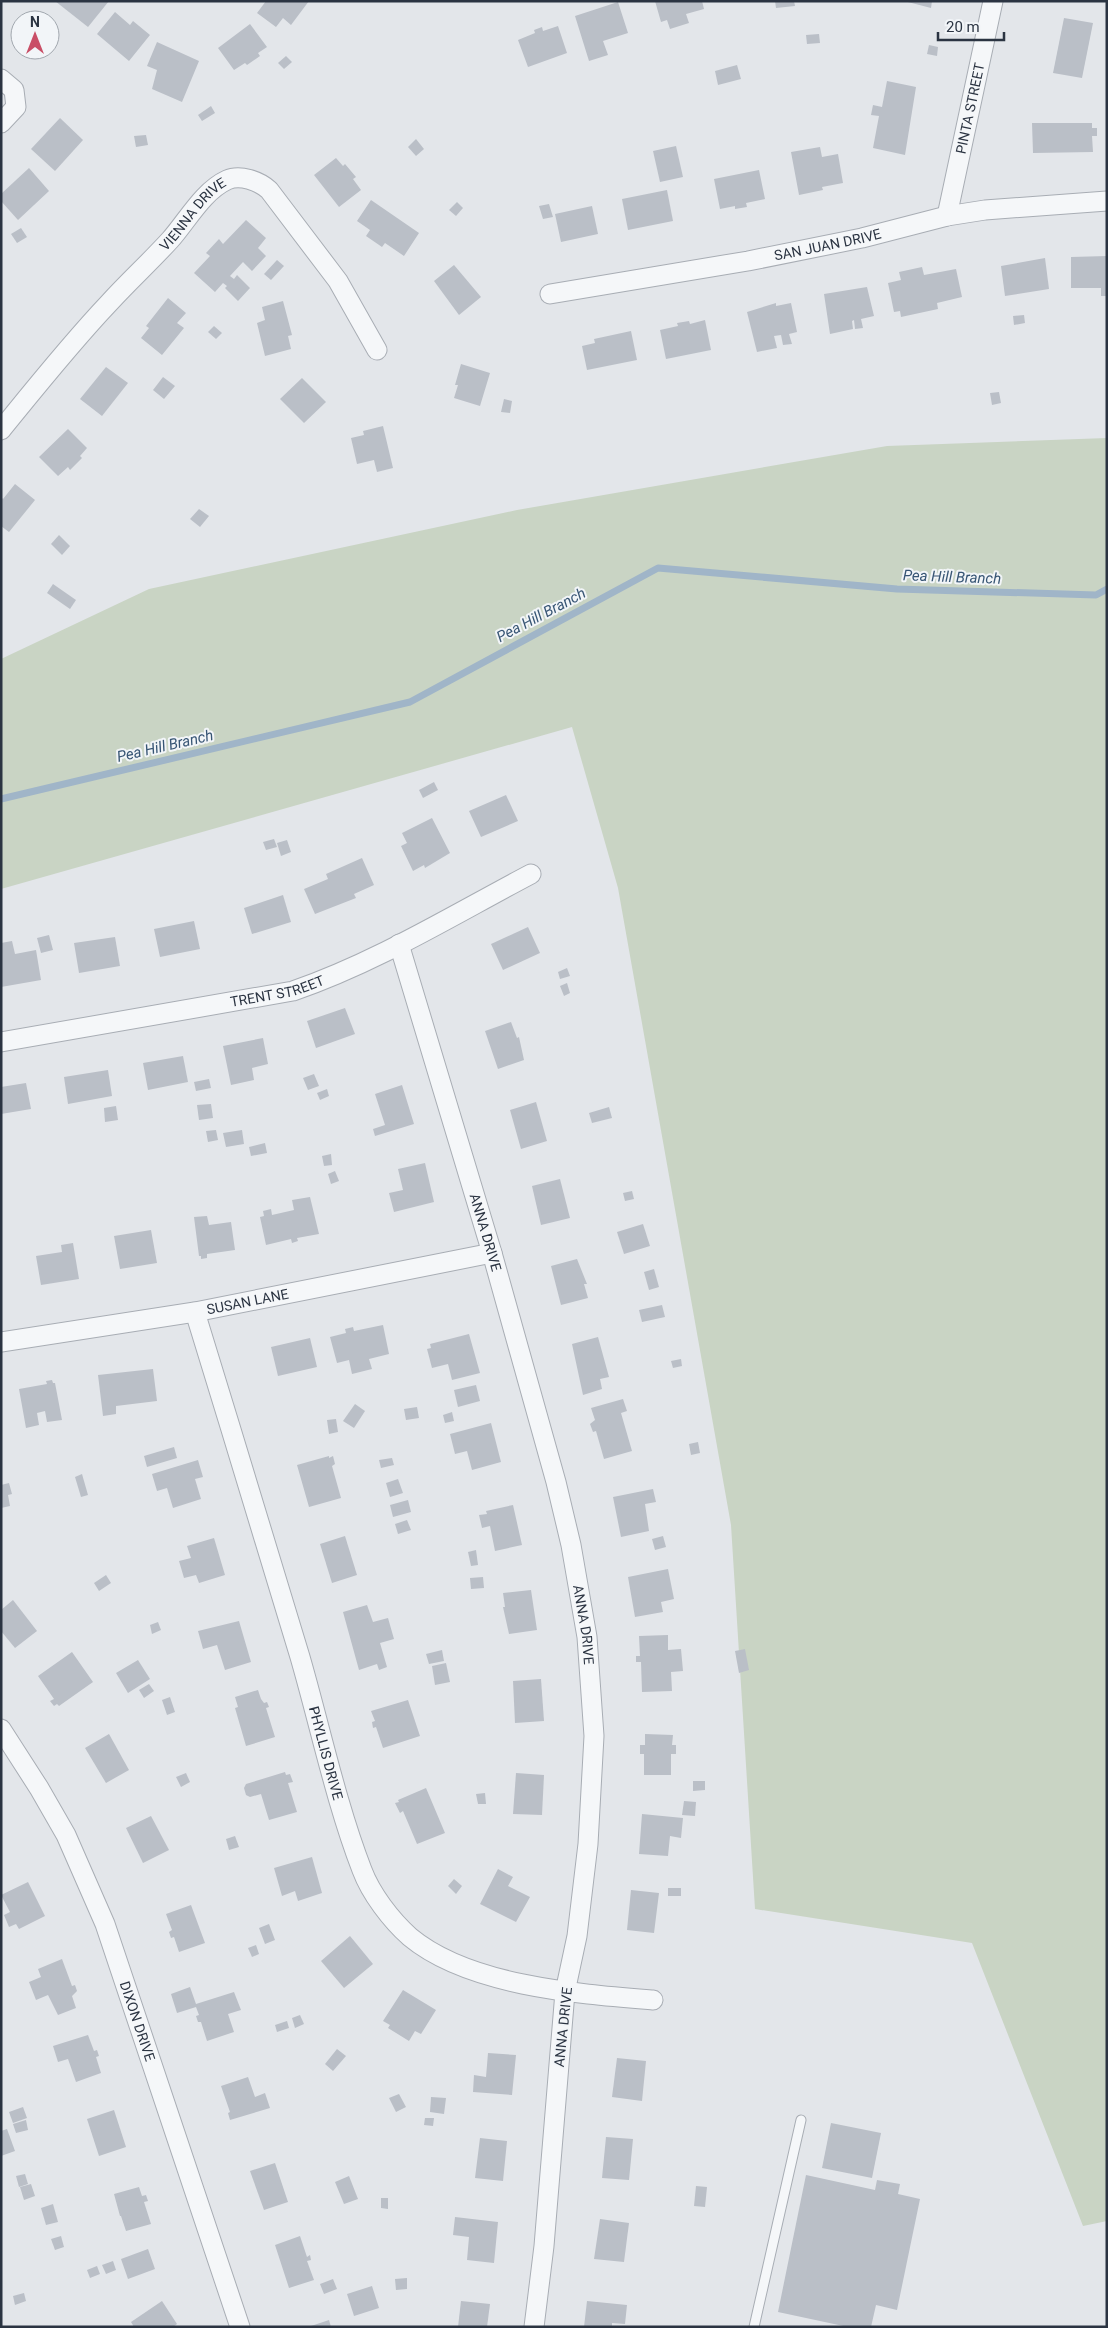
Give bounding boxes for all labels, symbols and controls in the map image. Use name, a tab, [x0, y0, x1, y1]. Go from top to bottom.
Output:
north arrow	[10, 10, 60, 60]
scale bar	[938, 10, 1004, 42]
text: N	[30, 14, 40, 30]
text: 20 m	[946, 18, 980, 36]
street label: PINTA STREET	[953, 61, 988, 155]
street label: VIENNA DRIVE	[156, 174, 229, 254]
street label: SAN JUAN DRIVE	[773, 225, 883, 264]
water label: Pea Hill Branch	[903, 566, 1001, 588]
water label: Pea Hill Branch	[493, 584, 589, 646]
water label: Pea Hill Branch	[115, 726, 215, 766]
street label: TRENT STREET	[229, 972, 327, 1010]
street label: ANNA DRIVE	[466, 1191, 505, 1273]
street label: SUSAN LANE	[205, 1286, 290, 1317]
street label: ANNA DRIVE	[570, 1584, 597, 1665]
street label: PHYLLIS DRIVE	[306, 1704, 346, 1802]
street label: DIXON DRIVE	[117, 1979, 158, 2063]
street label: ANNA DRIVE	[551, 1986, 575, 2068]

